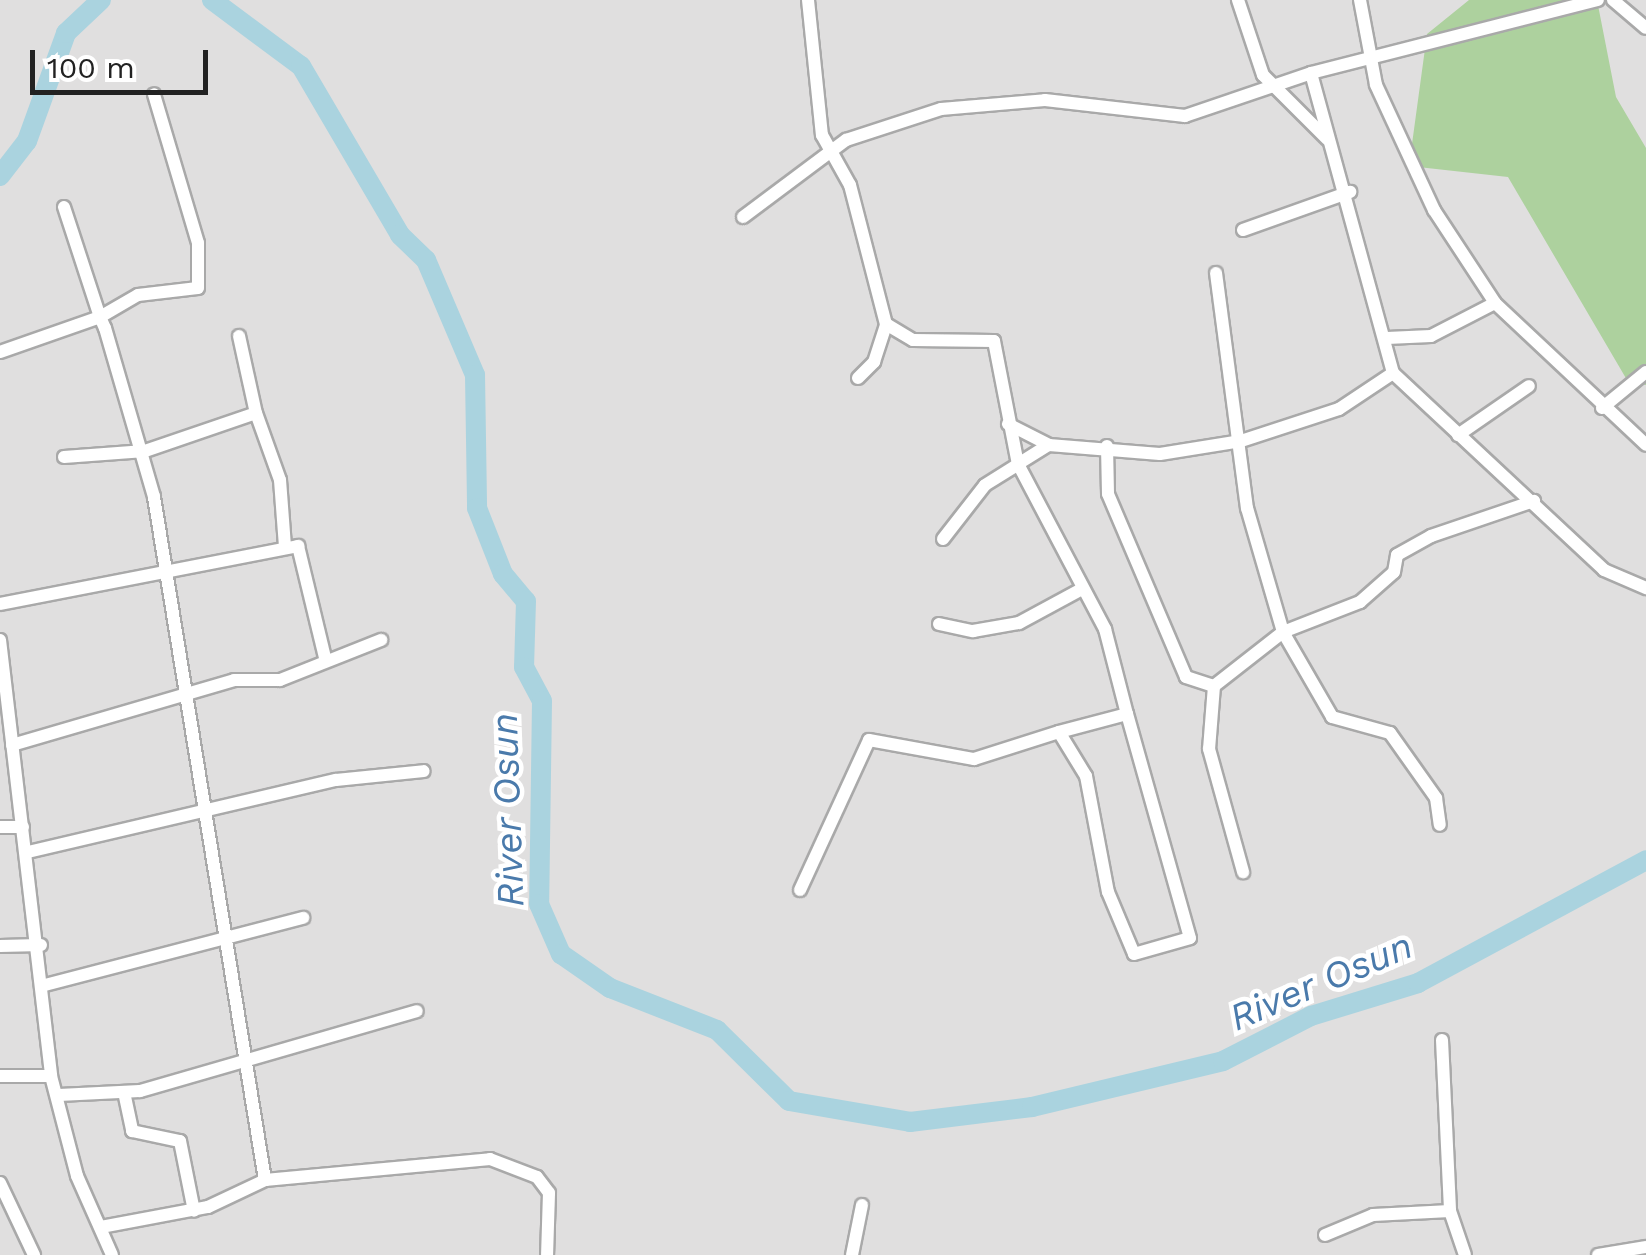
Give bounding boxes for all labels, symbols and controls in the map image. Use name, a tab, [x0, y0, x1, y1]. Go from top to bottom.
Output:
scale bar	[35, 30, 212, 92]
text: 100 m	[47, 50, 135, 85]
water label: River Osun	[482, 712, 534, 908]
water label: River Osun	[1222, 923, 1420, 1041]

